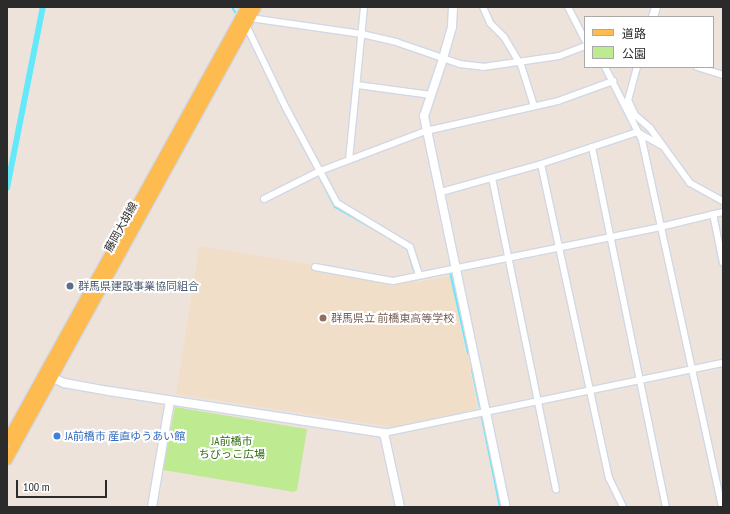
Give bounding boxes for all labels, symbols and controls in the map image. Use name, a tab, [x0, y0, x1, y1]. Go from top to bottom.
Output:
legend	[584, 16, 714, 68]
text: 道路	[622, 26, 646, 41]
text: 公園	[622, 46, 646, 61]
street label: 藤岡大胡線	[102, 200, 140, 254]
place label: 群馬県建設事業協同組合	[78, 279, 199, 293]
marker: 群馬県建設事業協同組合	[65, 281, 75, 291]
place label: 群馬県立 前橋東高等学校	[331, 311, 454, 325]
marker: 群馬県立 前橋東高等学校	[318, 313, 328, 323]
place label: JA前橋市 産直ゆうあい館	[65, 429, 185, 443]
marker: JA前橋市 産直ゆうあい館	[52, 431, 62, 441]
park label: JA前橋市 ちびっこ広場	[199, 435, 265, 461]
scale bar	[18, 472, 109, 498]
text: 100 m	[23, 479, 50, 494]

